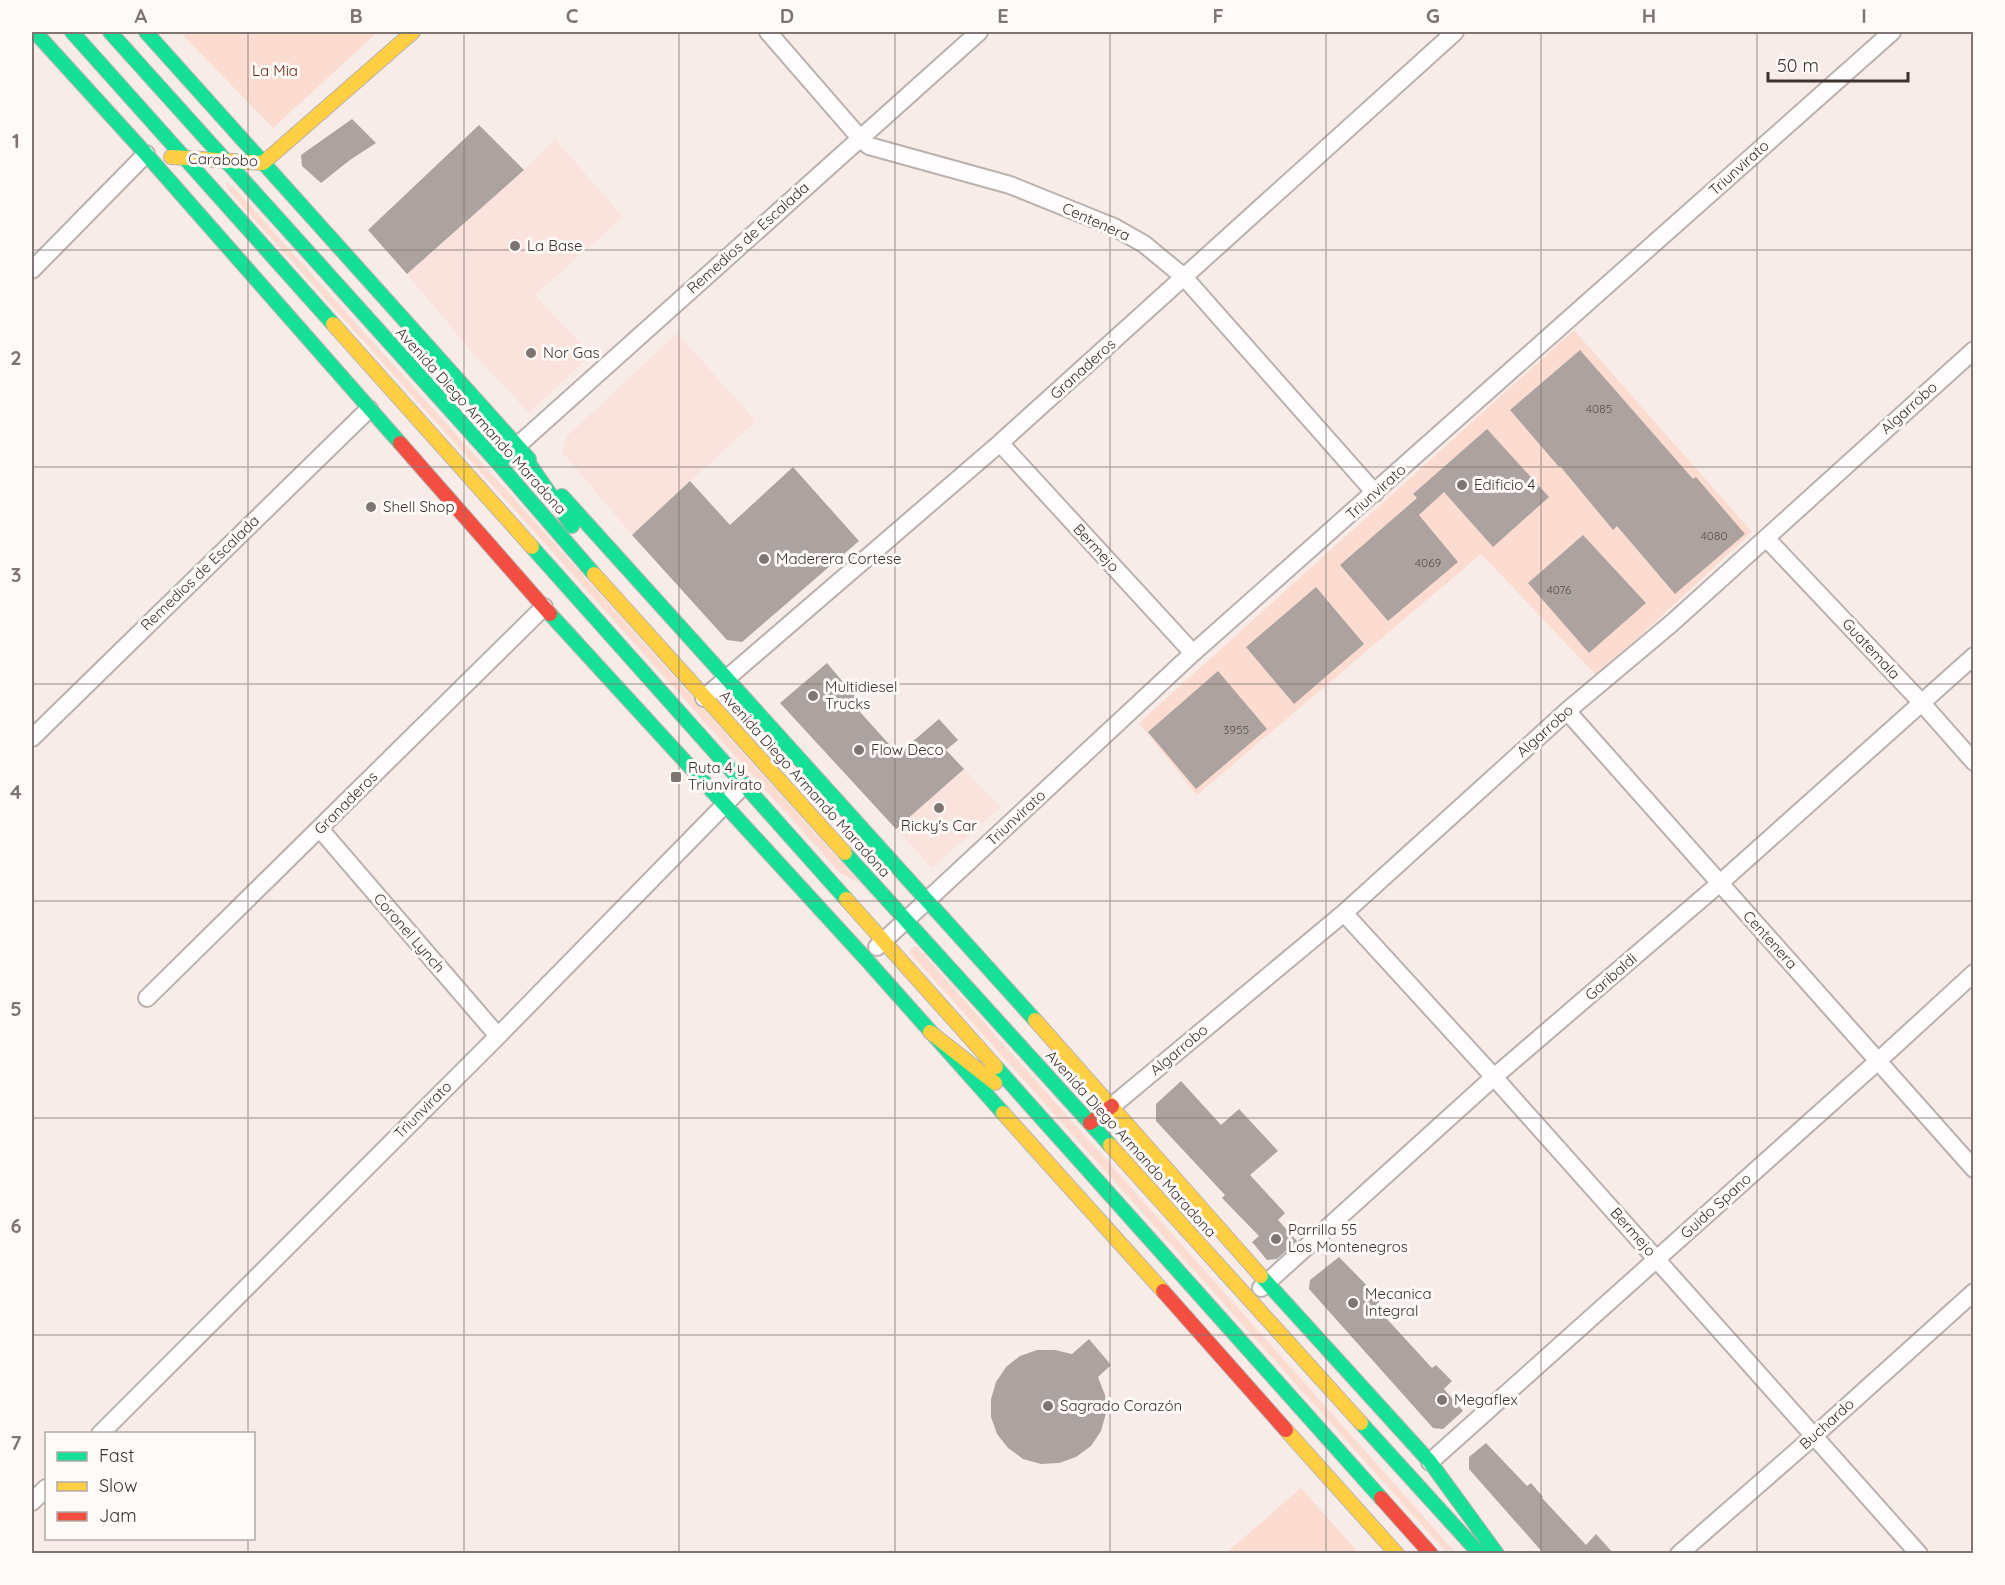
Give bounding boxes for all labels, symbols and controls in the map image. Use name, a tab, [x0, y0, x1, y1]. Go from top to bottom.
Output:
text: A	[135, 3, 148, 28]
text: B	[349, 3, 363, 28]
text: C	[566, 3, 579, 28]
text: D	[780, 3, 794, 28]
text: E	[997, 3, 1009, 28]
text: F	[1212, 3, 1224, 28]
text: G	[1426, 3, 1440, 28]
text: H	[1642, 3, 1656, 28]
text: I	[1861, 3, 1867, 28]
scale bar	[1768, 45, 1908, 83]
text: 50 m	[1777, 54, 1819, 77]
park label: La Mia	[252, 61, 298, 80]
text: 1	[12, 128, 20, 153]
street label: Triunvirato	[1705, 136, 1773, 200]
street label: Carabobo	[188, 149, 258, 170]
street label: Remedios de Escalada	[683, 178, 813, 298]
street label: Centenera	[1059, 198, 1133, 245]
place label: La Base	[527, 236, 583, 255]
marker: La Base	[508, 239, 522, 253]
street label: Avenida Diego Armando Maradona	[392, 323, 571, 518]
street label: Granaderos	[1046, 334, 1119, 403]
place label: Nor Gas	[543, 343, 600, 362]
text: 2	[10, 345, 22, 370]
marker: Nor Gas	[524, 346, 538, 360]
street label: Algarrobo	[1876, 377, 1941, 438]
house number: 4085	[1586, 401, 1612, 416]
street label: Triunvirato	[1342, 460, 1410, 524]
place label: Edificio 4	[1474, 475, 1535, 494]
marker: Edificio 4	[1455, 478, 1469, 492]
place label: Shell Shop	[383, 497, 455, 516]
marker: Shell Shop	[364, 500, 378, 514]
street label: Remedios de Escalada	[136, 511, 263, 634]
street label: Bermejo	[1069, 520, 1124, 576]
house number: 4080	[1700, 528, 1728, 543]
place label: Maderera Cortese	[776, 549, 901, 568]
marker: Maderera Cortese	[757, 552, 771, 566]
house number: 4069	[1415, 555, 1442, 570]
text: 3	[11, 562, 21, 587]
house number: 4076	[1546, 582, 1572, 597]
street label: Guatemala	[1838, 614, 1905, 683]
place label: Multidiesel Trucks	[825, 677, 897, 713]
street label: Avenida Diego Armando Maradona	[716, 686, 895, 881]
marker: Multidiesel Trucks	[806, 689, 820, 703]
street label: Algarrobo	[1512, 700, 1577, 761]
house number: 3955	[1223, 722, 1249, 737]
place label: Flow Deco	[871, 740, 943, 759]
marker: Flow Deco	[852, 743, 866, 757]
place label: Ruta 4 y Triunvirato	[688, 758, 762, 794]
street label: Granaderos	[310, 767, 381, 838]
marker: Ruta 4 y Triunvirato	[669, 770, 683, 784]
text: 4	[10, 779, 22, 804]
street label: Triunvirato	[982, 785, 1049, 850]
marker: Ricky's Car	[932, 801, 946, 815]
place label: Ricky's Car	[901, 816, 977, 835]
street label: Coronel Lynch	[370, 889, 449, 976]
street label: Centenera	[1739, 906, 1802, 973]
street label: Garibaldi	[1581, 949, 1640, 1004]
text: 5	[10, 996, 22, 1021]
street label: Algarrobo	[1146, 1020, 1212, 1079]
street label: Avenida Diego Armando Maradona	[1042, 1046, 1221, 1241]
street label: Triunvirato	[390, 1077, 456, 1143]
street label: Guido Spano	[1676, 1169, 1755, 1242]
street label: Bermejo	[1606, 1203, 1660, 1260]
text: 6	[10, 1213, 22, 1238]
place label: Parrilla 55 Los Montenegros	[1288, 1220, 1408, 1256]
marker: Parrilla 55 Los Montenegros	[1269, 1232, 1283, 1246]
place label: Mecanica Integral	[1365, 1284, 1431, 1320]
marker: Mecanica Integral	[1346, 1296, 1360, 1310]
place label: Megaflex	[1454, 1390, 1518, 1409]
marker: Megaflex	[1435, 1393, 1449, 1407]
street label: Buchardo	[1795, 1394, 1858, 1453]
place label: Sagrado Corazón	[1060, 1396, 1182, 1415]
marker: Sagrado Corazón	[1041, 1399, 1055, 1413]
text: 7	[11, 1430, 22, 1455]
legend	[45, 1432, 255, 1540]
text: Fast	[99, 1444, 134, 1467]
text: Slow	[99, 1474, 137, 1497]
text: Jam	[99, 1504, 137, 1527]

